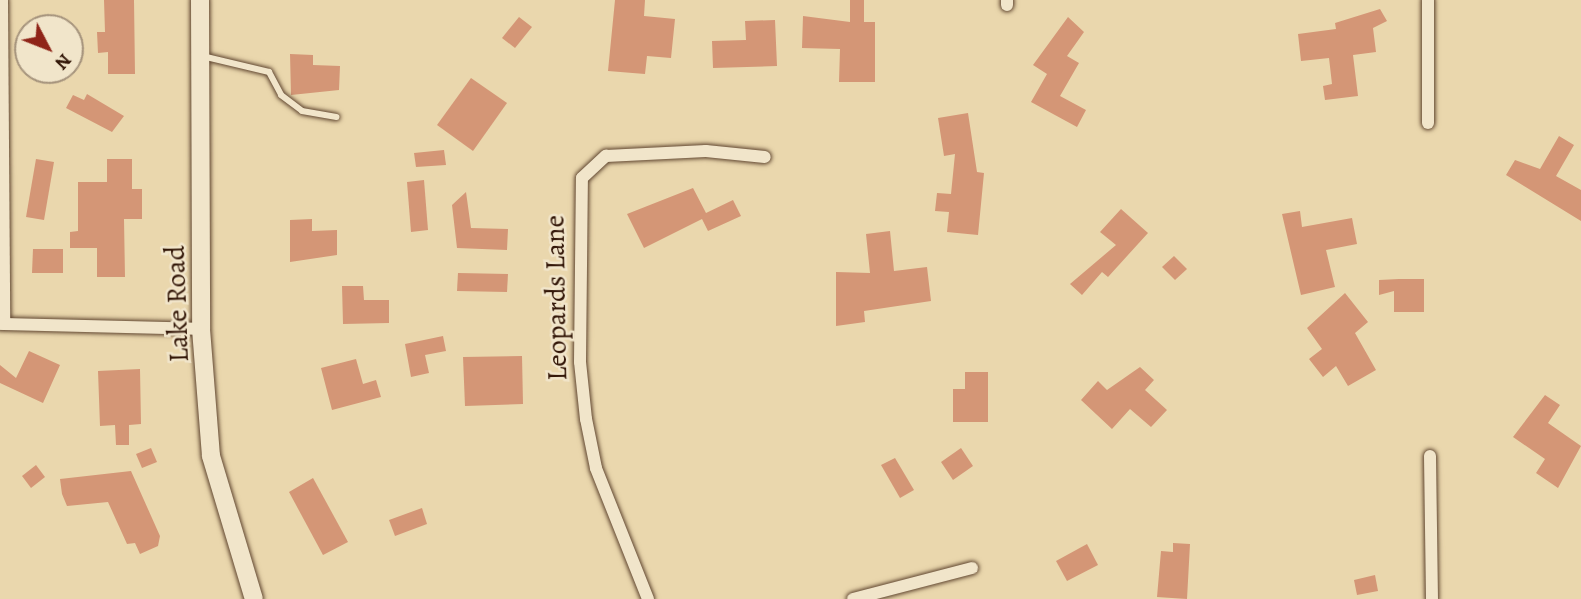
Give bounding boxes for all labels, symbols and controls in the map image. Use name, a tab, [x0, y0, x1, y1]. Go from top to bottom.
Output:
north arrow	[14, 14, 84, 84]
text: N	[49, 48, 77, 76]
street label: Leopards Lane	[538, 215, 574, 381]
street label: Lake Road	[158, 245, 196, 363]

